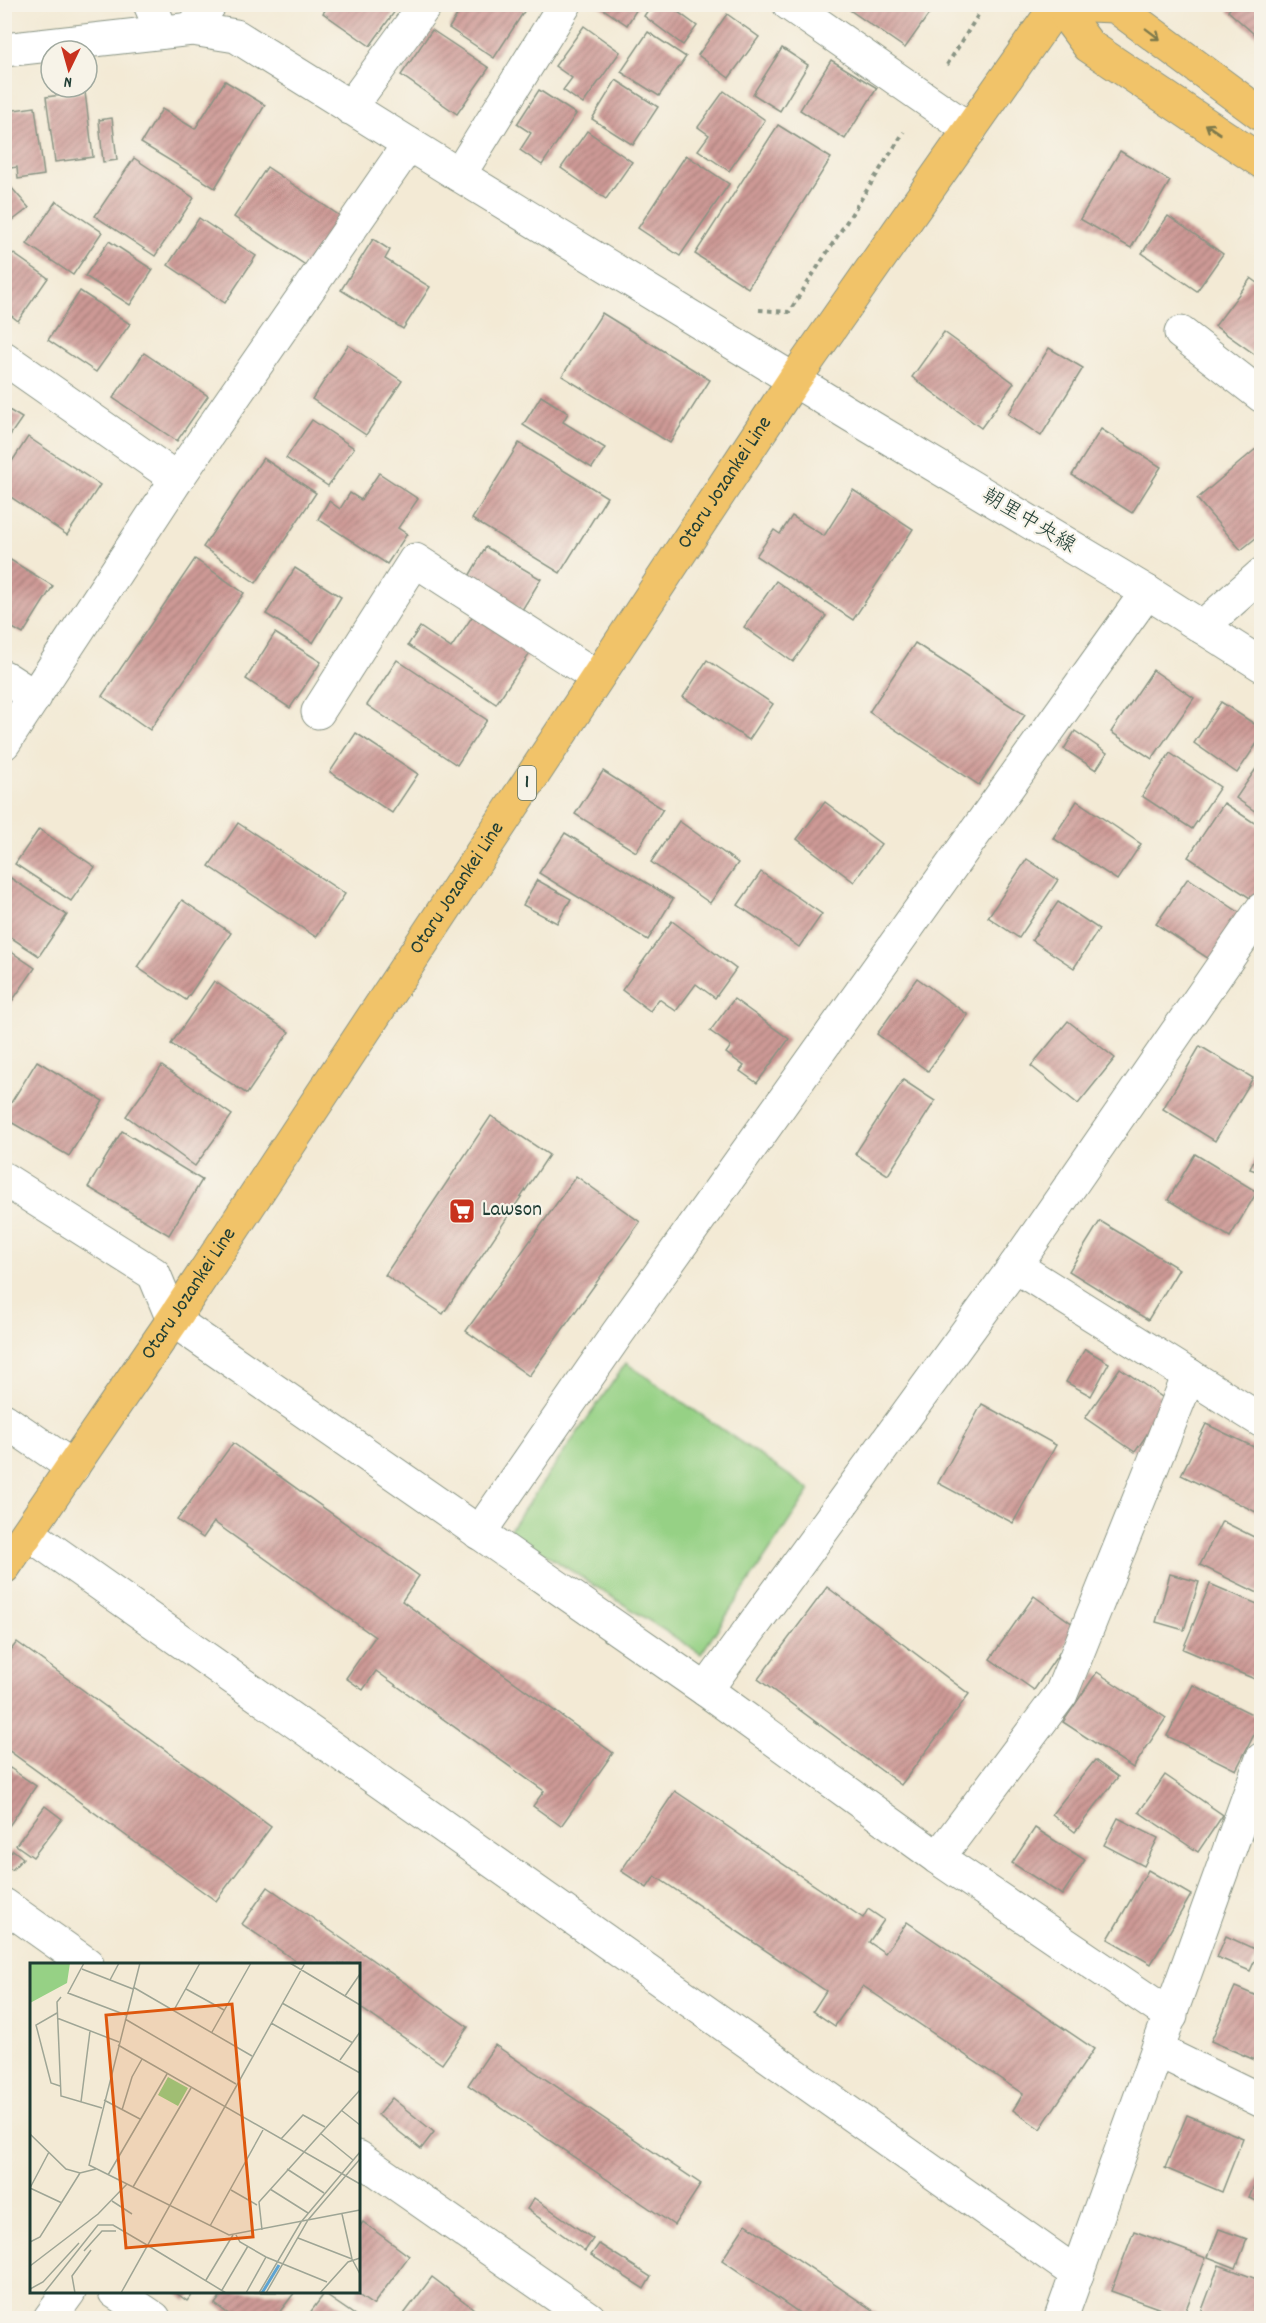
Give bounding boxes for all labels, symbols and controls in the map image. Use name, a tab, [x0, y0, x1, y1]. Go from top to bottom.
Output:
one-way arrow	[1144, 28, 1160, 41]
north arrow	[39, 39, 99, 99]
text: N	[63, 70, 73, 93]
one-way arrow	[1205, 123, 1222, 135]
street label: Otaru Jozankei Line	[671, 411, 781, 556]
street label: 朝里中央線	[975, 482, 1081, 562]
road number: 1	[518, 766, 536, 800]
street label: Otaru Jozankei Line	[403, 816, 513, 961]
supermarket icon: Lawson	[447, 1196, 477, 1226]
place label: Lawson	[482, 1196, 542, 1226]
street label: Otaru Jozankei Line	[135, 1222, 245, 1367]
inset map	[30, 1963, 360, 2293]

